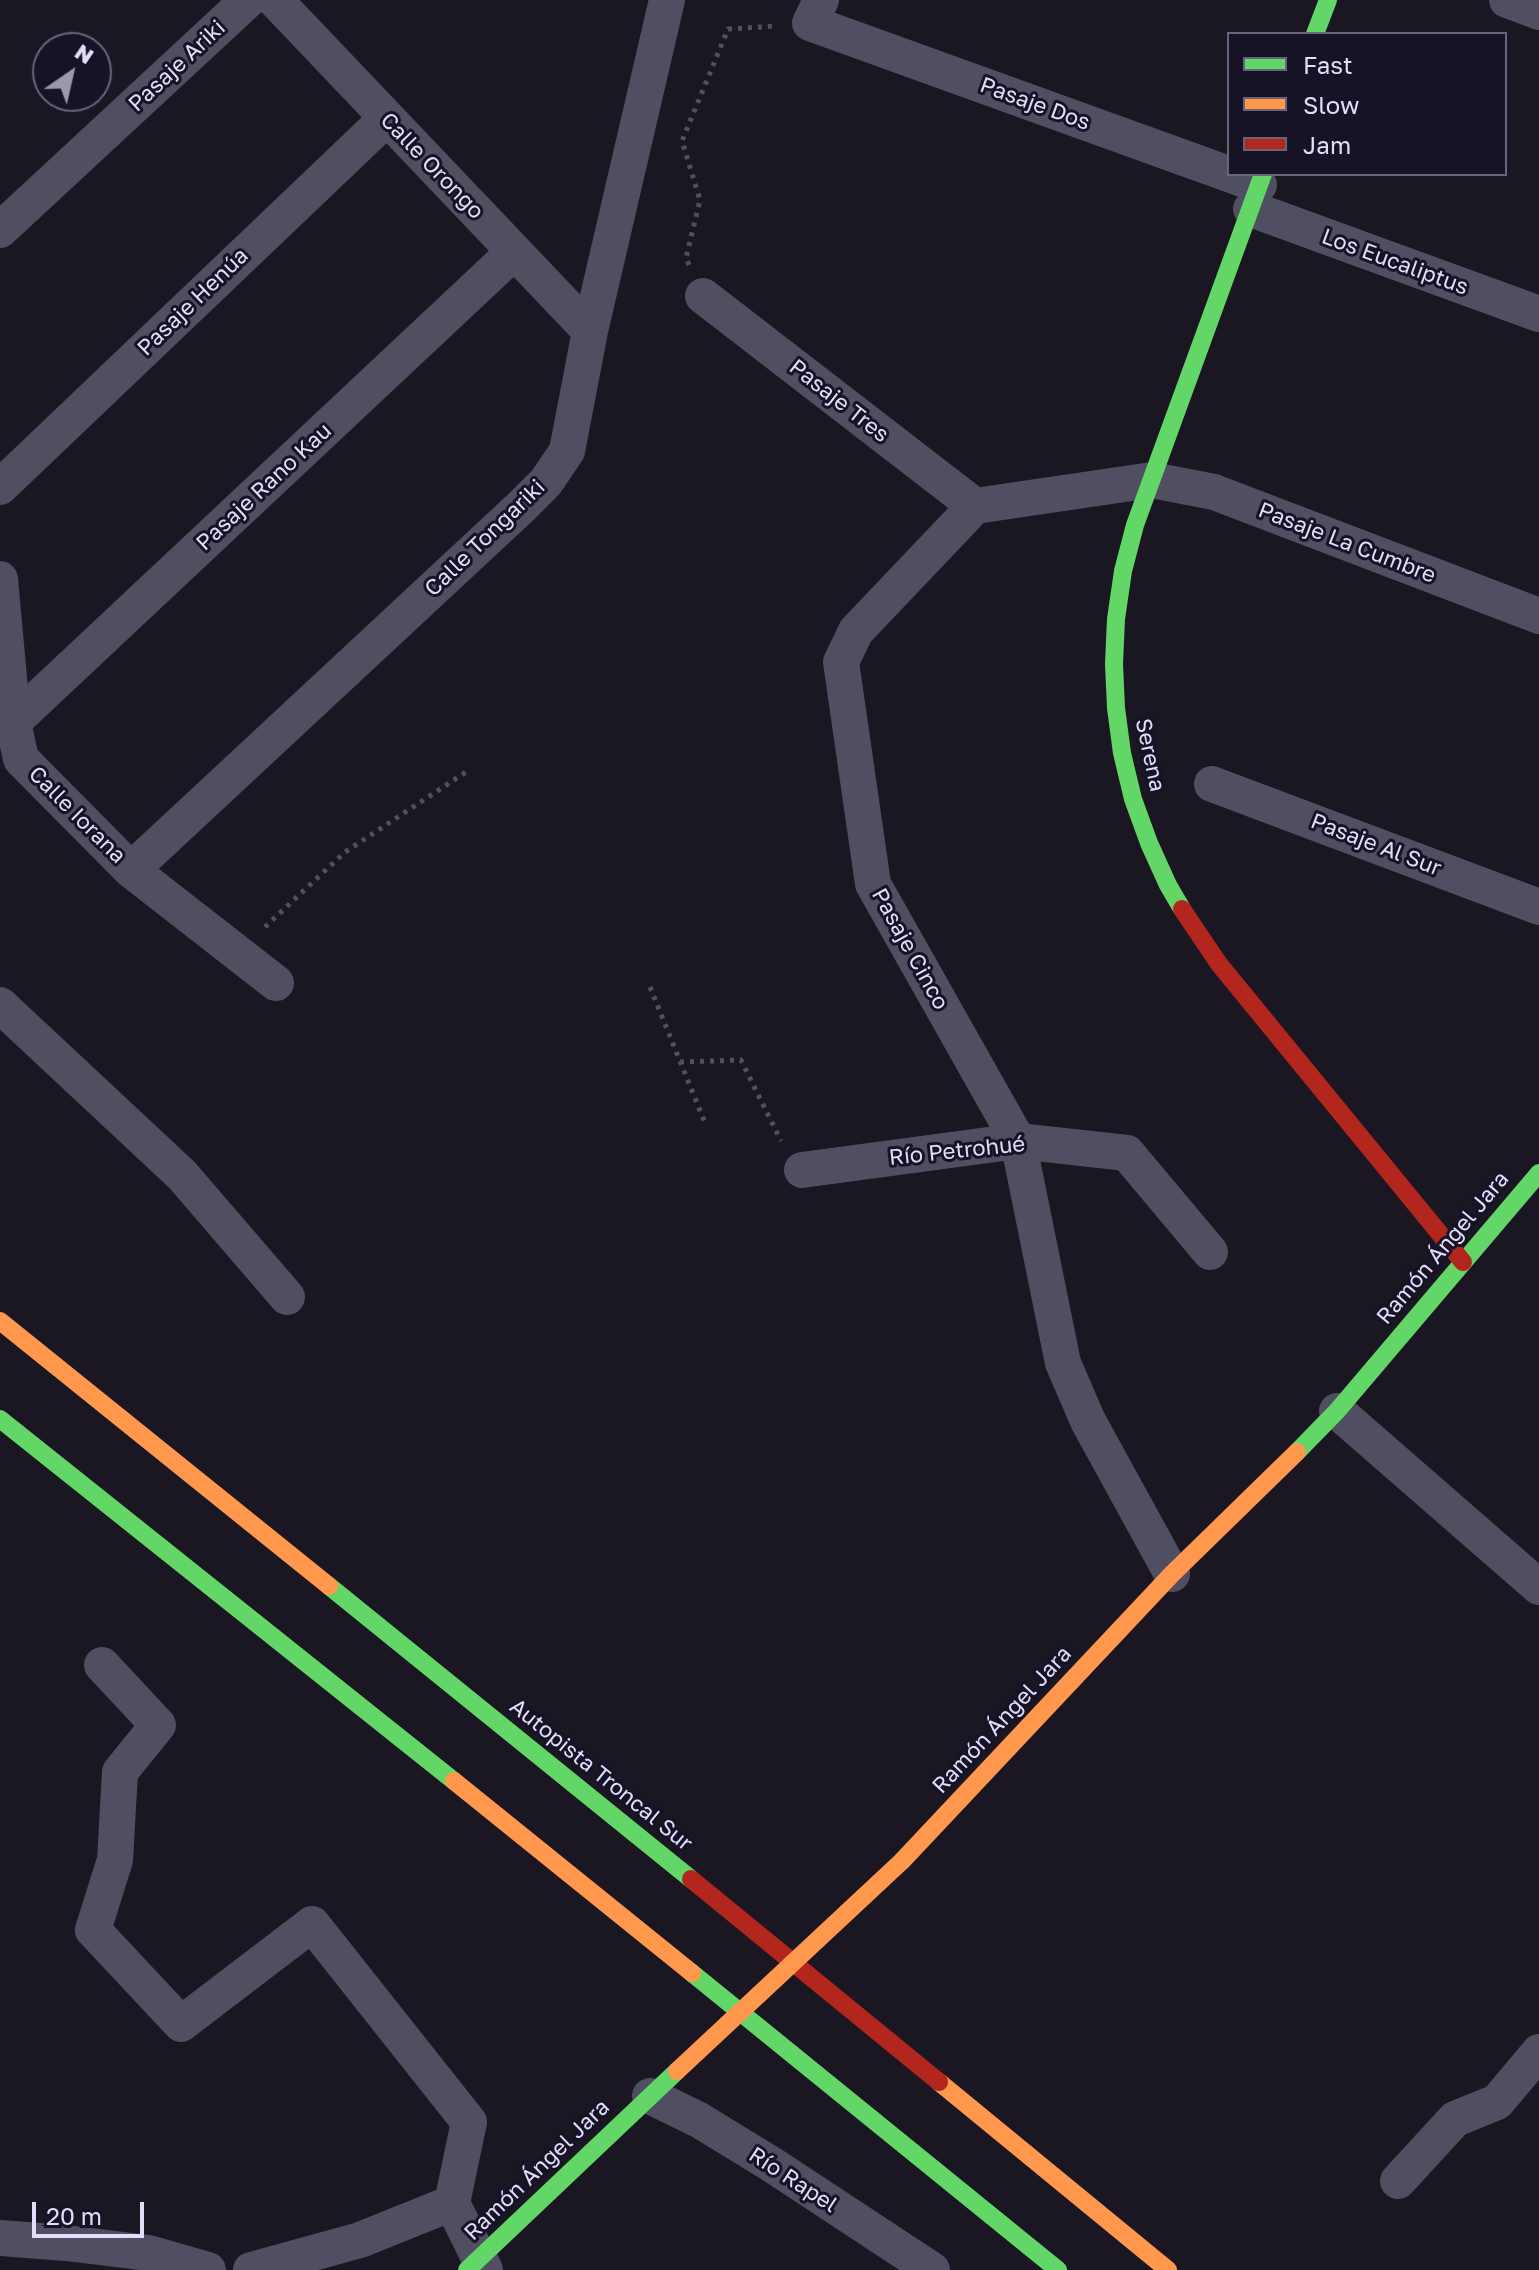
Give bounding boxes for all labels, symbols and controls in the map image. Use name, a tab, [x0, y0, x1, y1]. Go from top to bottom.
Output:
street label: Pasaje Ariki	[123, 15, 231, 117]
north arrow	[32, 32, 112, 112]
legend	[1227, 32, 1507, 176]
text: N	[70, 37, 99, 69]
text: Fast	[1303, 50, 1353, 79]
street label: Pasaje Dos	[976, 72, 1094, 136]
text: Slow	[1303, 90, 1359, 119]
street label: Calle Orongo	[375, 107, 489, 225]
text: Jam	[1303, 130, 1351, 159]
street label: Los Eucaliptus	[1318, 223, 1472, 301]
street label: Pasaje Henúa	[132, 243, 254, 361]
street label: Pasaje Tres	[784, 354, 894, 448]
street label: Pasaje Rano Kau	[191, 418, 337, 556]
street label: Calle Tongariki	[419, 474, 551, 602]
street label: Pasaje La Cumbre	[1255, 497, 1439, 589]
street label: Serena	[1129, 716, 1171, 794]
street label: Calle Iorana	[23, 761, 131, 869]
street label: Pasaje Al Sur	[1307, 808, 1445, 882]
street label: Pasaje Cinco	[866, 884, 954, 1014]
street label: Río Petrohué	[888, 1131, 1026, 1171]
street label: Ramón Ángel Jara	[1371, 1166, 1515, 1330]
street label: Ramón Ángel Jara	[927, 1641, 1077, 1799]
street label: Autopista Troncal Sur	[504, 1693, 698, 1857]
street label: Ramón Ángel Jara	[459, 2094, 615, 2246]
street label: Río Rapel	[744, 2142, 842, 2218]
scale bar	[36, 2186, 148, 2236]
text: 20 m	[46, 2201, 102, 2230]

